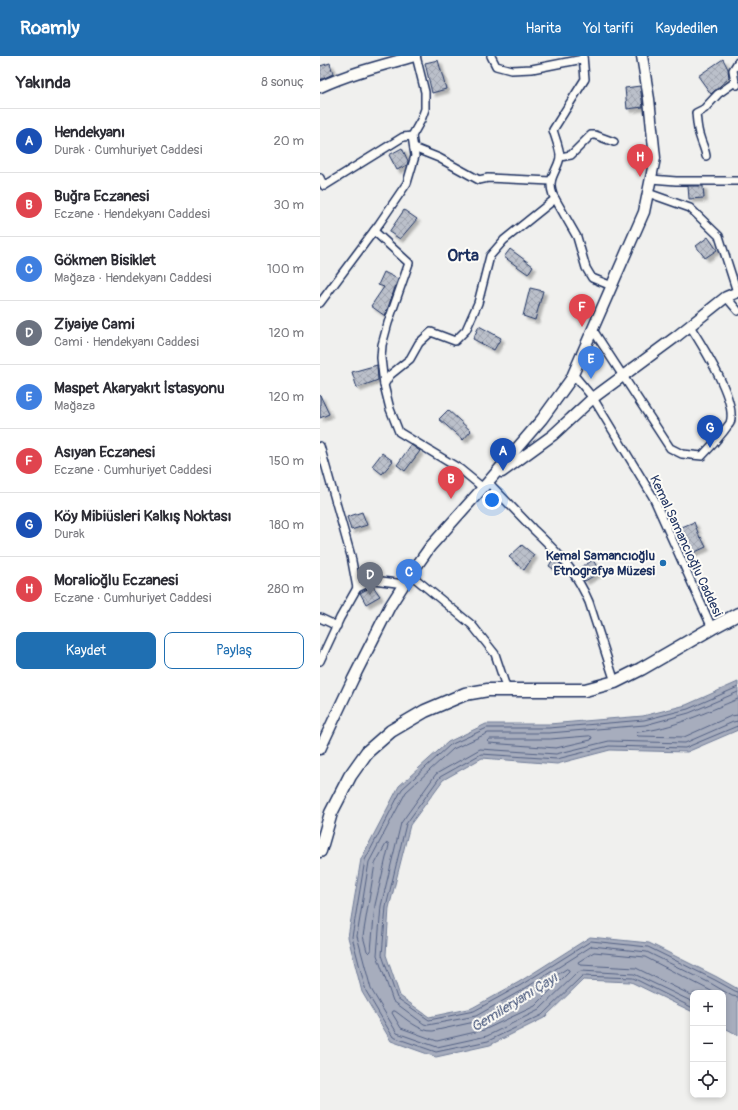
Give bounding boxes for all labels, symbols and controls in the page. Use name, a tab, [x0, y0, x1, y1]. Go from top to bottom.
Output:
text: Roamly	[20, 16, 80, 40]
text: Harita	[525, 20, 561, 37]
text: Yol tarifi	[583, 20, 633, 37]
text: Kaydedilen	[655, 20, 718, 37]
text: Yakında	[16, 72, 71, 93]
text: 8 sonuç	[261, 74, 304, 90]
text: Hendekyanı	[54, 123, 125, 142]
text: A	[25, 133, 33, 149]
text: 20 m	[273, 133, 304, 149]
text: Durak · Cumhuriyet Caddesi	[54, 142, 202, 158]
pin: H	[627, 144, 653, 177]
text: Buğra Eczanesi	[54, 187, 149, 206]
text: B	[25, 197, 33, 213]
text: 30 m	[274, 197, 304, 213]
text: Eczane · Hendekyanı Caddesi	[54, 206, 210, 222]
district label: Orta	[447, 245, 479, 266]
text: Gökmen Bisiklet	[54, 251, 156, 270]
text: C	[25, 261, 33, 277]
text: 100 m	[267, 261, 304, 277]
text: Mağaza · Hendekyanı Caddesi	[54, 270, 211, 286]
pin: F	[569, 294, 595, 327]
text: Ziyaiye Cami	[54, 315, 134, 334]
text: D	[25, 325, 33, 341]
text: 120 m	[268, 325, 304, 341]
text: Cami · Hendekyanı Caddesi	[54, 334, 199, 350]
pin: E	[578, 346, 604, 379]
text: Maspet Akaryakıt İstasyonu	[54, 379, 225, 398]
text: E	[26, 389, 32, 405]
text: 120 m	[268, 389, 304, 405]
text: Mağaza	[54, 398, 95, 414]
pin: G	[697, 415, 723, 448]
pin: A	[490, 438, 516, 471]
text: Asıyan Eczanesi	[54, 443, 155, 462]
text: F	[25, 453, 33, 469]
text: 150 m	[269, 453, 304, 469]
text: Eczane · Cumhuriyet Caddesi	[54, 462, 211, 478]
pin: B	[438, 466, 464, 499]
street label: Kemal Samancıoğlu Caddesi	[646, 473, 726, 619]
your location	[482, 490, 502, 510]
text: Köy Mibiüsleri Kalkış Noktası	[54, 507, 232, 526]
text: G	[25, 517, 33, 533]
text: 180 m	[269, 517, 304, 533]
text: Durak	[54, 526, 85, 542]
place label: Kemal Samancıoğlu Etnografya Müzesi	[546, 548, 655, 579]
marker: Kemal Samancıoğlu Etnografya Müzesi	[658, 558, 668, 568]
pin: C	[396, 559, 422, 592]
pin: D	[357, 562, 383, 595]
text: Moralioğlu Eczanesi	[54, 571, 178, 590]
text: H	[25, 581, 33, 597]
text: 280 m	[267, 581, 304, 597]
text: Eczane · Cumhuriyet Caddesi	[54, 590, 211, 606]
button: Kaydet	[16, 632, 156, 669]
button: Paylaş	[164, 632, 304, 669]
water label: Gemileryanı Çayı	[468, 968, 561, 1035]
map controls	[690, 990, 726, 1098]
button: +	[690, 990, 726, 1026]
button: −	[690, 1026, 726, 1062]
button: locate	[690, 1062, 726, 1098]

